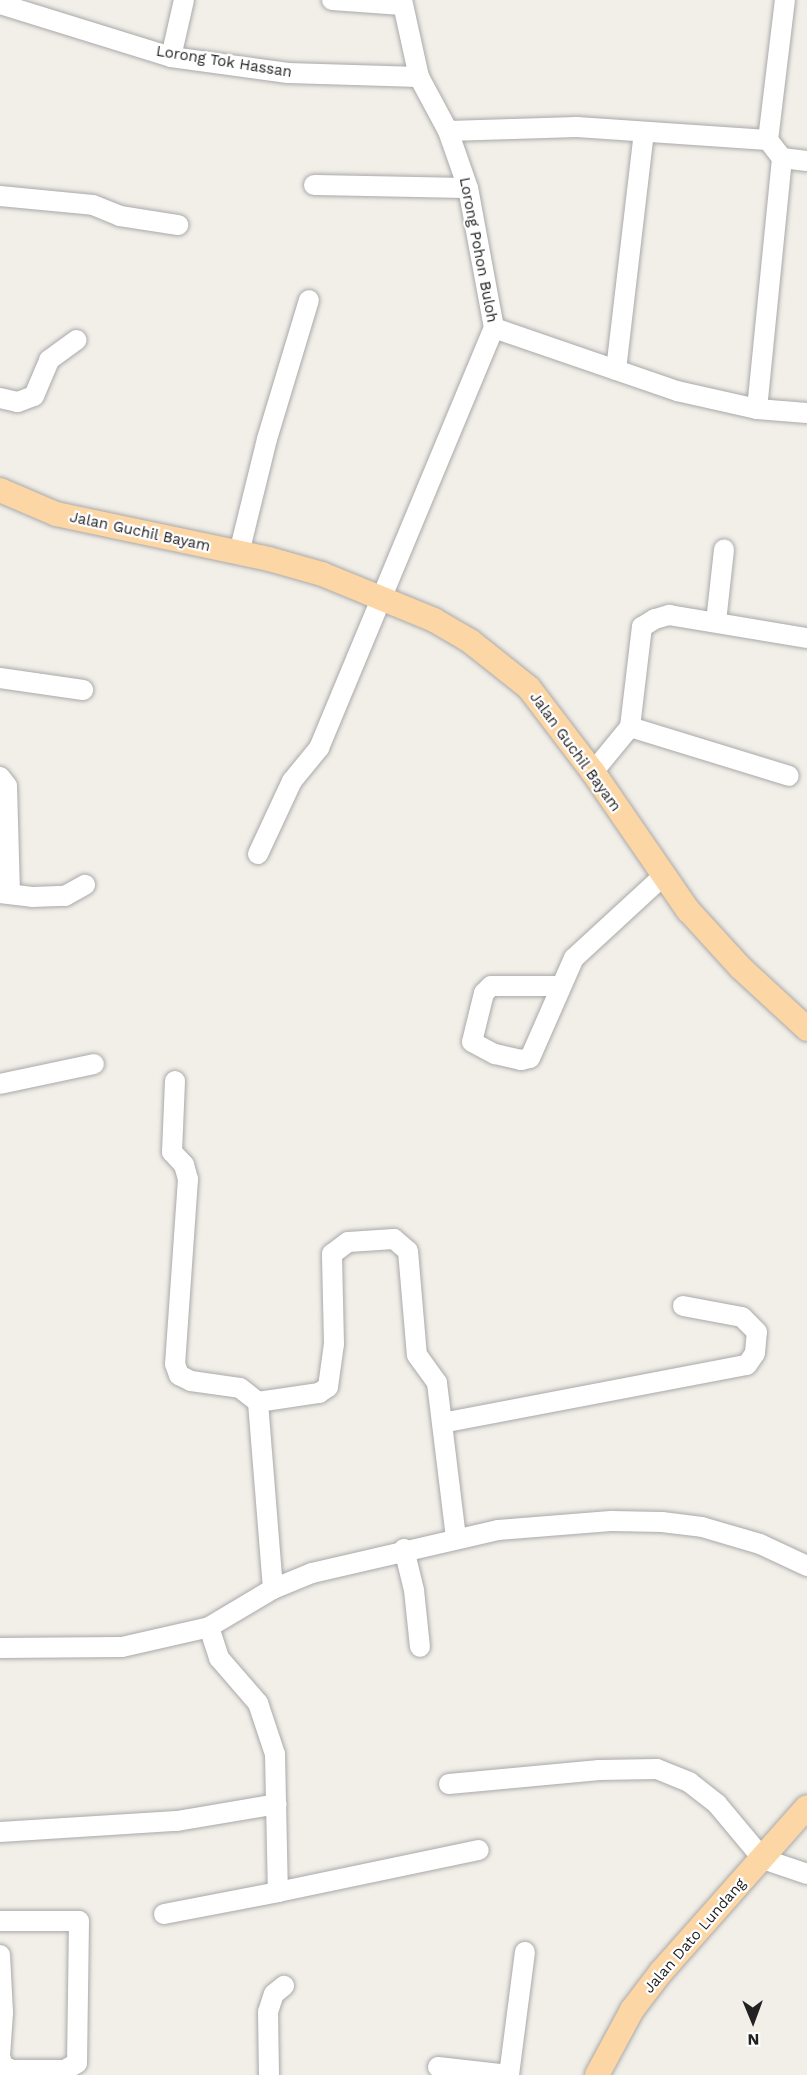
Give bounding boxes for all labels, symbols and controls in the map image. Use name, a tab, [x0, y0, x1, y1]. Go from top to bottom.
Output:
street label: Lorong Tok Hassan	[154, 42, 294, 82]
street label: Lorong Pohon Buloh	[455, 176, 501, 324]
street label: Jalan Guchil Bayam	[68, 508, 212, 556]
street label: Jalan Guchil Bayam	[525, 689, 625, 815]
street label: Jalan Dato Lundang	[640, 1875, 750, 1997]
north arrow	[723, 1991, 783, 2051]
text: N	[747, 2030, 759, 2049]

